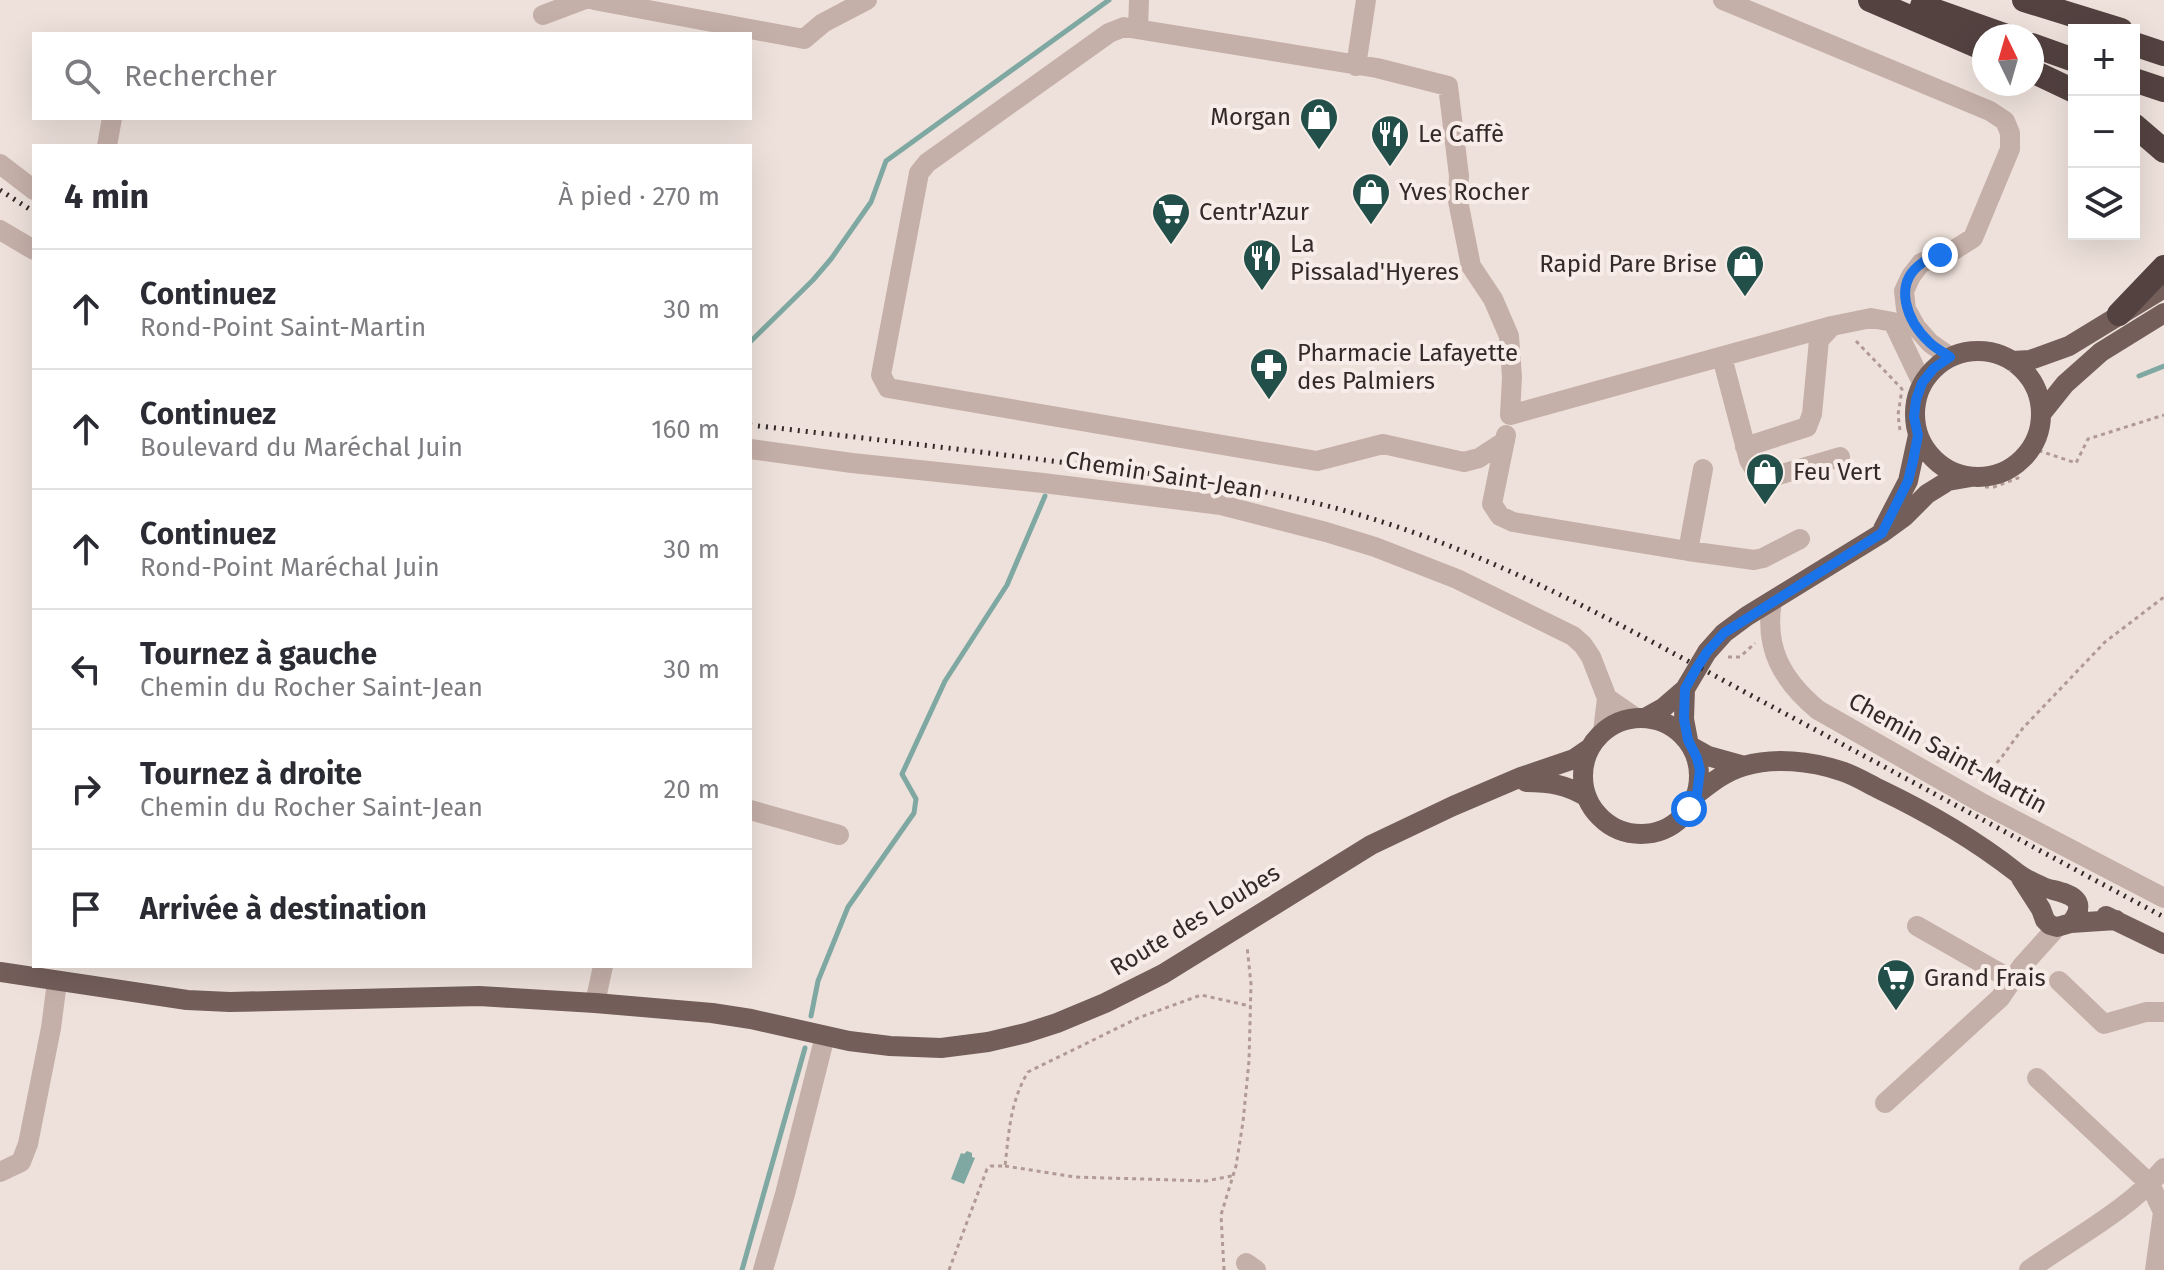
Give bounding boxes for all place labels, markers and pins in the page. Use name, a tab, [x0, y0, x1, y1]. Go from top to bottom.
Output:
shop icon: Morgan	[1298, 96, 1340, 151]
place label: Morgan	[1210, 103, 1291, 131]
restaurant icon: Le Caffè	[1369, 113, 1411, 168]
place label: Le Caffè	[1418, 120, 1504, 148]
shop icon: Yves Rocher	[1350, 171, 1392, 226]
place label: Yves Rocher	[1399, 178, 1530, 206]
supermarket icon: Centr'Azur	[1150, 191, 1192, 246]
place label: Centr'Azur	[1199, 198, 1310, 226]
place label: La Pissalad'Hyeres	[1290, 230, 1459, 286]
restaurant icon: La Pissalad'Hyeres	[1241, 237, 1283, 292]
shop icon: Rapid Pare Brise	[1724, 243, 1766, 298]
place label: Rapid Pare Brise	[1539, 250, 1717, 278]
place label: Pharmacie Lafayette des Palmiers	[1297, 339, 1518, 395]
pharmacy icon: Pharmacie Lafayette des Palmiers	[1248, 346, 1290, 401]
shop icon: Feu Vert	[1744, 451, 1786, 506]
place label: Feu Vert	[1793, 458, 1881, 486]
supermarket icon: Grand Frais	[1875, 957, 1917, 1012]
place label: Grand Frais	[1924, 964, 2046, 992]

